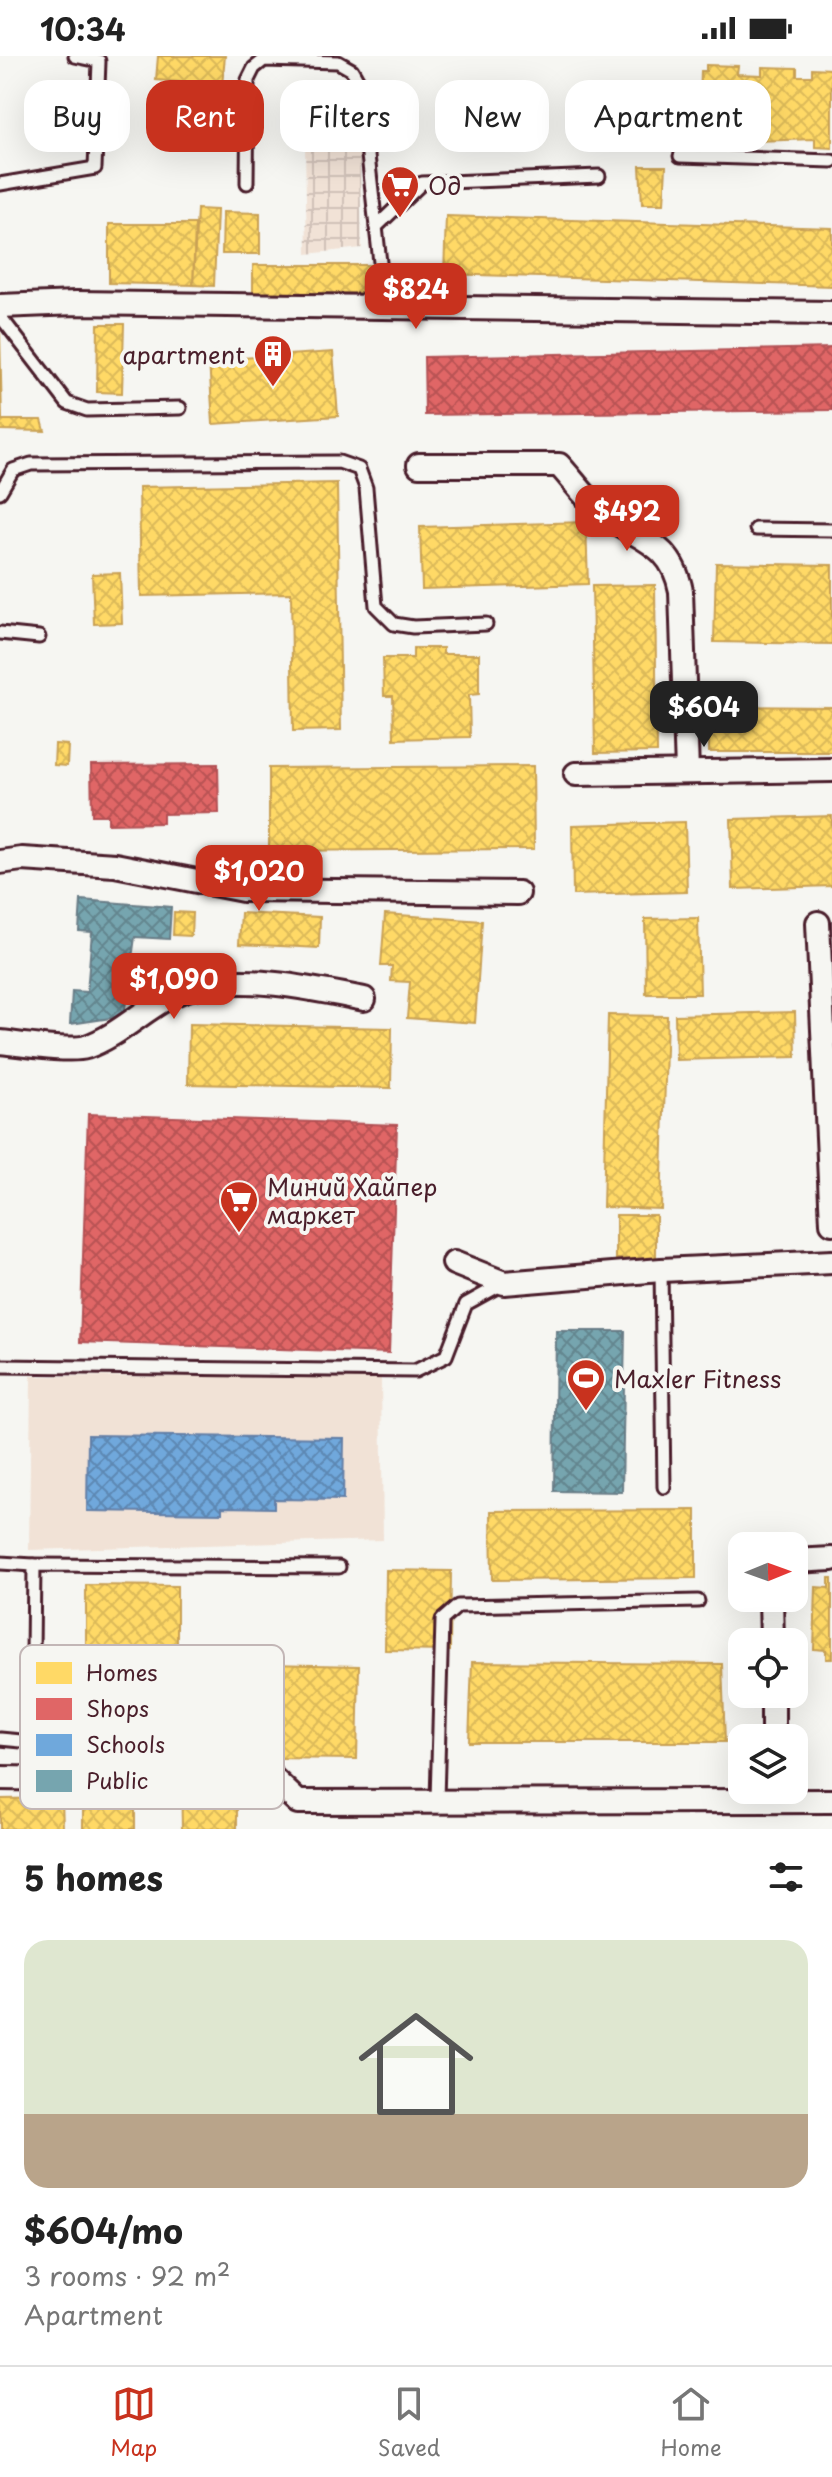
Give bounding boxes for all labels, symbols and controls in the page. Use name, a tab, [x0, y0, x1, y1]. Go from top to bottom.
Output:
text: 10:34	[40, 6, 126, 51]
chip: Buy	[24, 80, 130, 152]
chip: Rent	[146, 80, 264, 152]
chip: Filters	[280, 80, 419, 152]
chip: New	[435, 80, 549, 152]
chip: Apartment	[565, 80, 771, 152]
supermarket icon: Од	[379, 164, 421, 219]
place label: Од	[428, 167, 461, 203]
pin: $824	[369, 263, 463, 331]
text: $824	[383, 269, 449, 308]
building icon: apartment	[252, 333, 294, 388]
place label: apartment	[122, 336, 245, 372]
pin: $492	[580, 485, 674, 553]
text: $492	[593, 491, 661, 530]
pin: $604	[657, 681, 751, 749]
text: $604	[668, 687, 740, 726]
pin: $1,020	[194, 845, 324, 913]
text: $1,020	[214, 851, 304, 890]
pin: $1,090	[109, 953, 239, 1021]
text: $1,090	[130, 959, 218, 998]
place label: Миний Хайпер маркет	[267, 1168, 437, 1232]
supermarket icon: Миний Хайпер маркет	[218, 1179, 260, 1234]
sports icon: Maxler Fitness	[565, 1357, 607, 1412]
place label: Maxler Fitness	[614, 1360, 781, 1396]
north arrow	[728, 1532, 808, 1612]
map controls	[728, 1532, 808, 1804]
button: locate	[728, 1628, 808, 1708]
legend	[20, 1645, 284, 1809]
text: Homes	[86, 1655, 157, 1688]
text: Shops	[86, 1691, 149, 1724]
button: layers	[728, 1724, 808, 1804]
text: Schools	[86, 1727, 165, 1760]
text: Public	[86, 1763, 148, 1796]
text: 5 homes	[24, 1851, 163, 1903]
icon: filters	[764, 1855, 808, 1899]
icon: home	[344, 1992, 488, 2136]
text: $604/mo	[24, 2204, 183, 2256]
text: 3 rooms · 92 m²	[24, 2256, 230, 2295]
text: Apartment	[24, 2295, 163, 2334]
tab: Map	[110, 2382, 157, 2463]
tab: Saved	[378, 2382, 440, 2463]
tab: Home	[661, 2382, 722, 2463]

